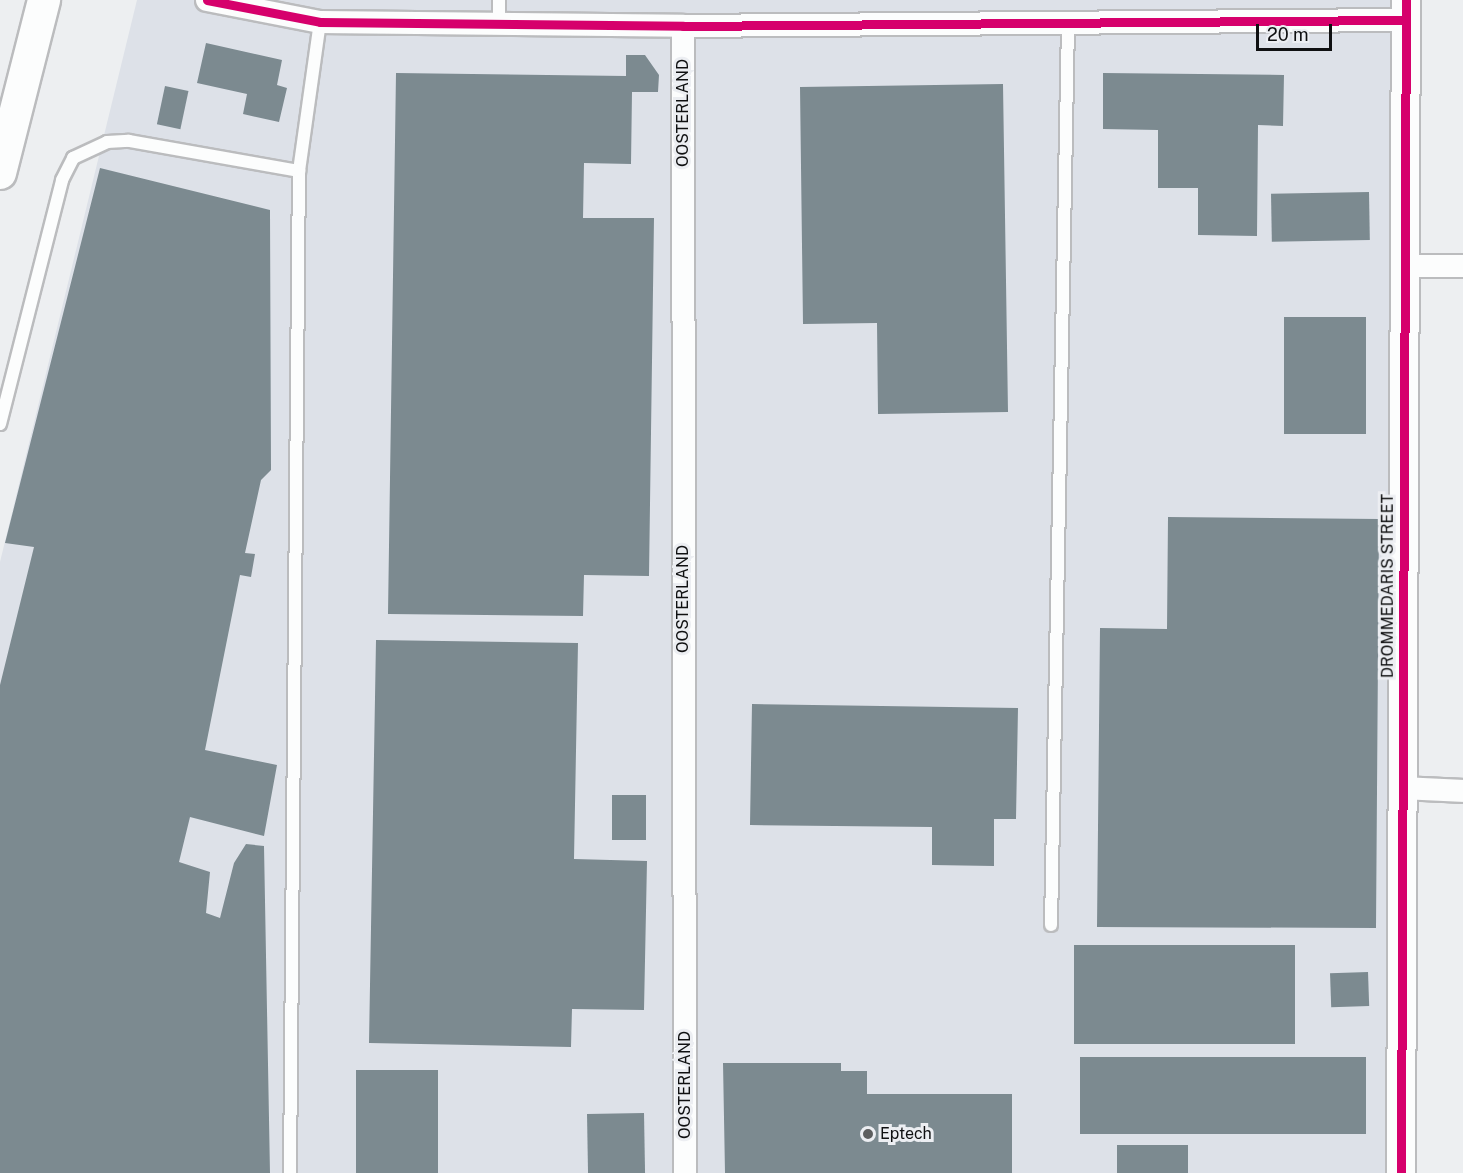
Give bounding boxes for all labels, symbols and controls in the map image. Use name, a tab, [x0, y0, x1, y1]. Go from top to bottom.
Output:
scale bar	[1259, 12, 1336, 50]
text: 20 m	[1267, 24, 1309, 45]
street label: OOSTERLAND	[673, 59, 693, 167]
street label: DROMMEDARIS STREET	[1378, 494, 1398, 678]
street label: OOSTERLAND	[673, 545, 693, 653]
street label: OOSTERLAND	[675, 1031, 695, 1139]
place label: Eptech	[880, 1124, 932, 1144]
marker: Eptech	[861, 1127, 875, 1141]

